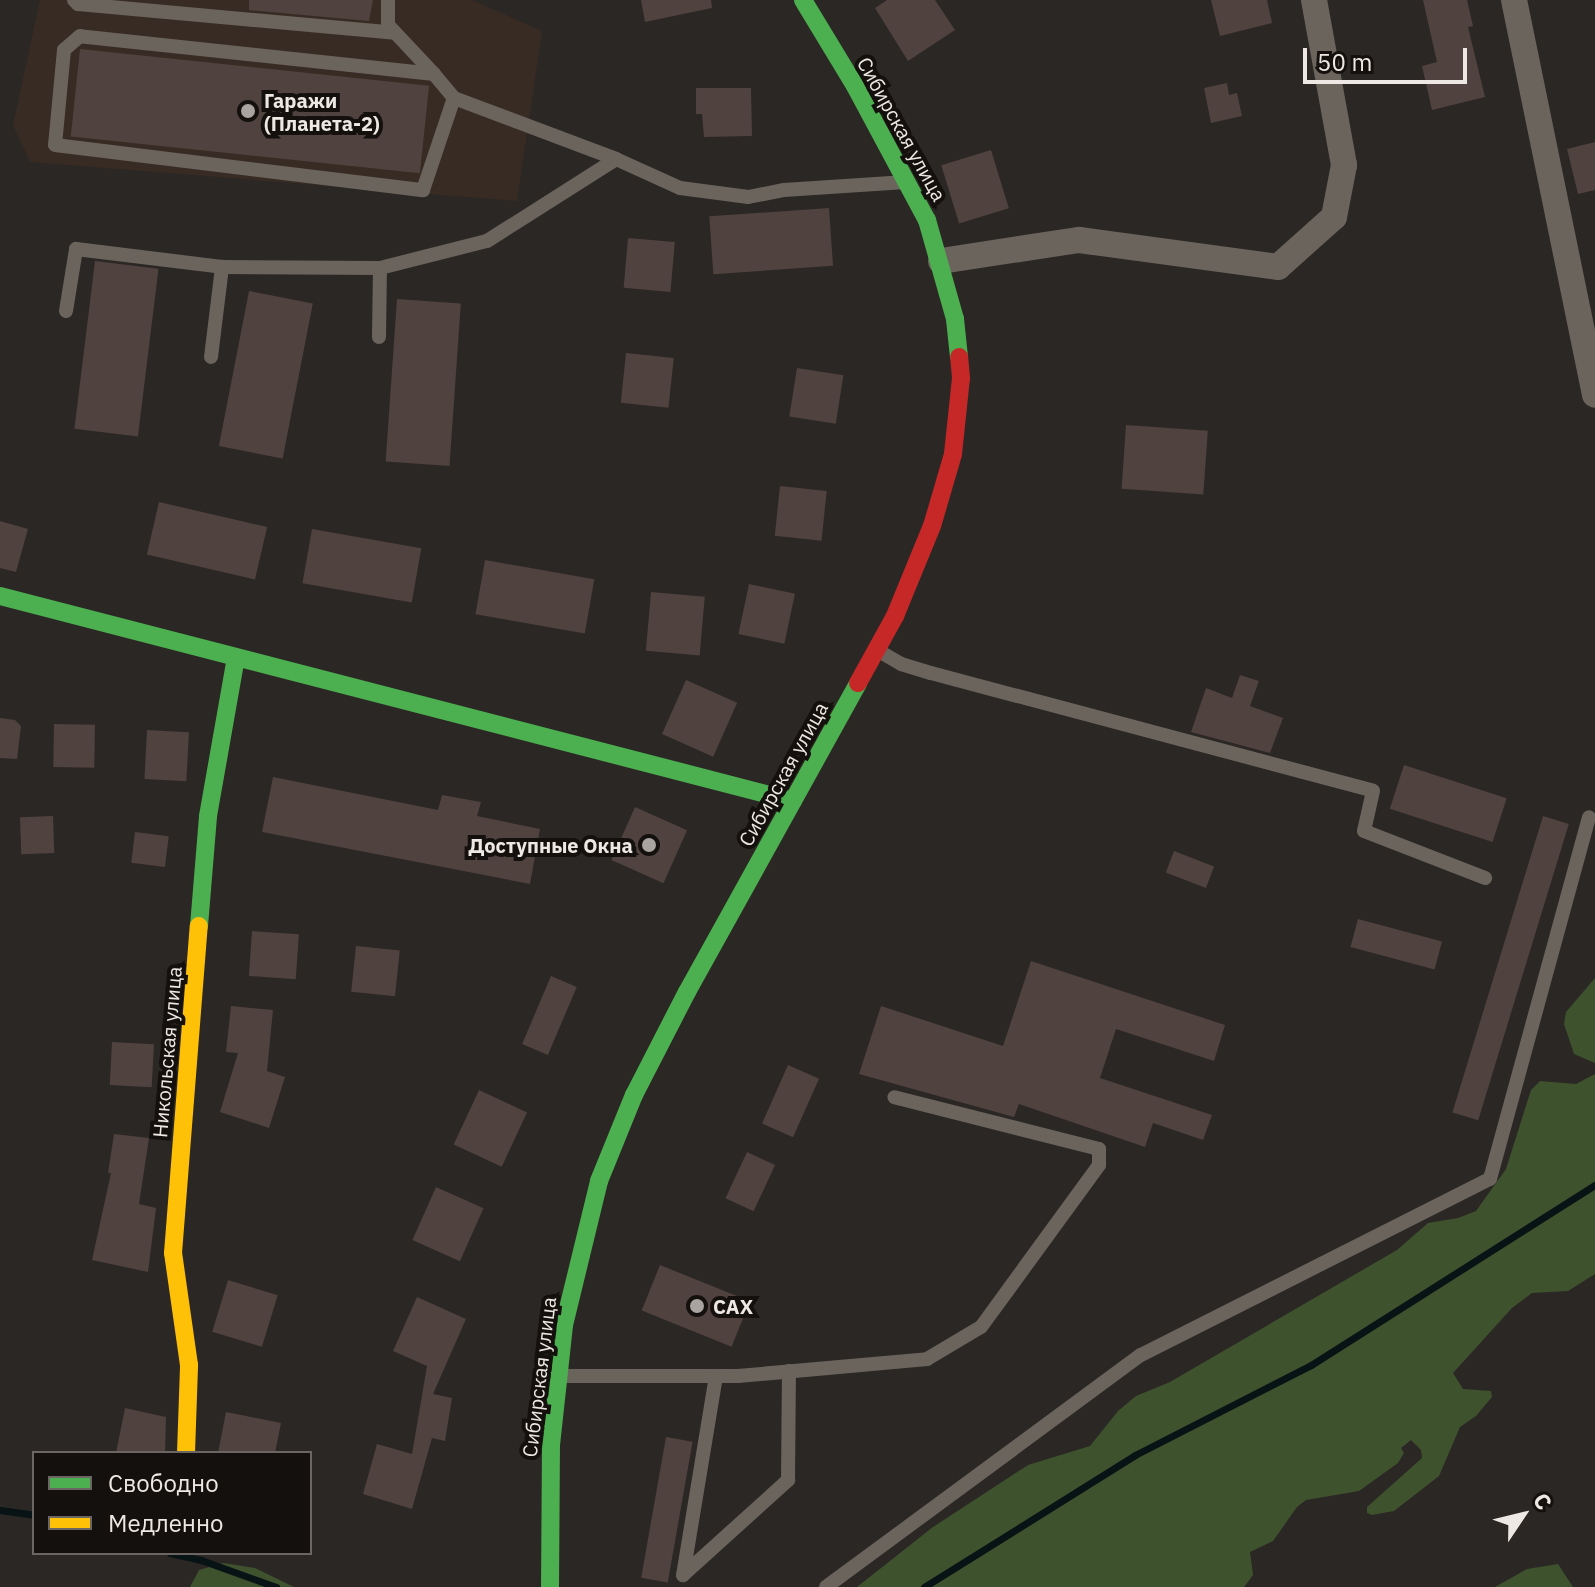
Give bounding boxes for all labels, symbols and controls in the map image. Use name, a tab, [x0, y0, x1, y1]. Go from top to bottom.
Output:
scale bar	[1307, 32, 1471, 82]
text: 50 m	[1317, 46, 1372, 78]
street label: Сибирская улица	[852, 53, 952, 205]
place label: Гаражи (Планета-2)	[264, 88, 380, 135]
marker: Гаражи (Планета-2)	[239, 102, 257, 120]
street label: Сибирская улица	[733, 698, 833, 850]
place label: Доступные Окна	[468, 833, 633, 857]
marker: Доступные Окна	[640, 836, 658, 854]
street label: Никольская улица	[148, 965, 186, 1139]
place label: САХ	[713, 1294, 753, 1318]
street label: Сибирская улица	[517, 1296, 561, 1458]
marker: САХ	[688, 1297, 706, 1315]
legend	[32, 1451, 312, 1555]
text: Свободно	[108, 1467, 219, 1499]
north arrow	[1483, 1475, 1563, 1555]
text: С	[1527, 1487, 1559, 1515]
text: Медленно	[108, 1507, 224, 1539]

